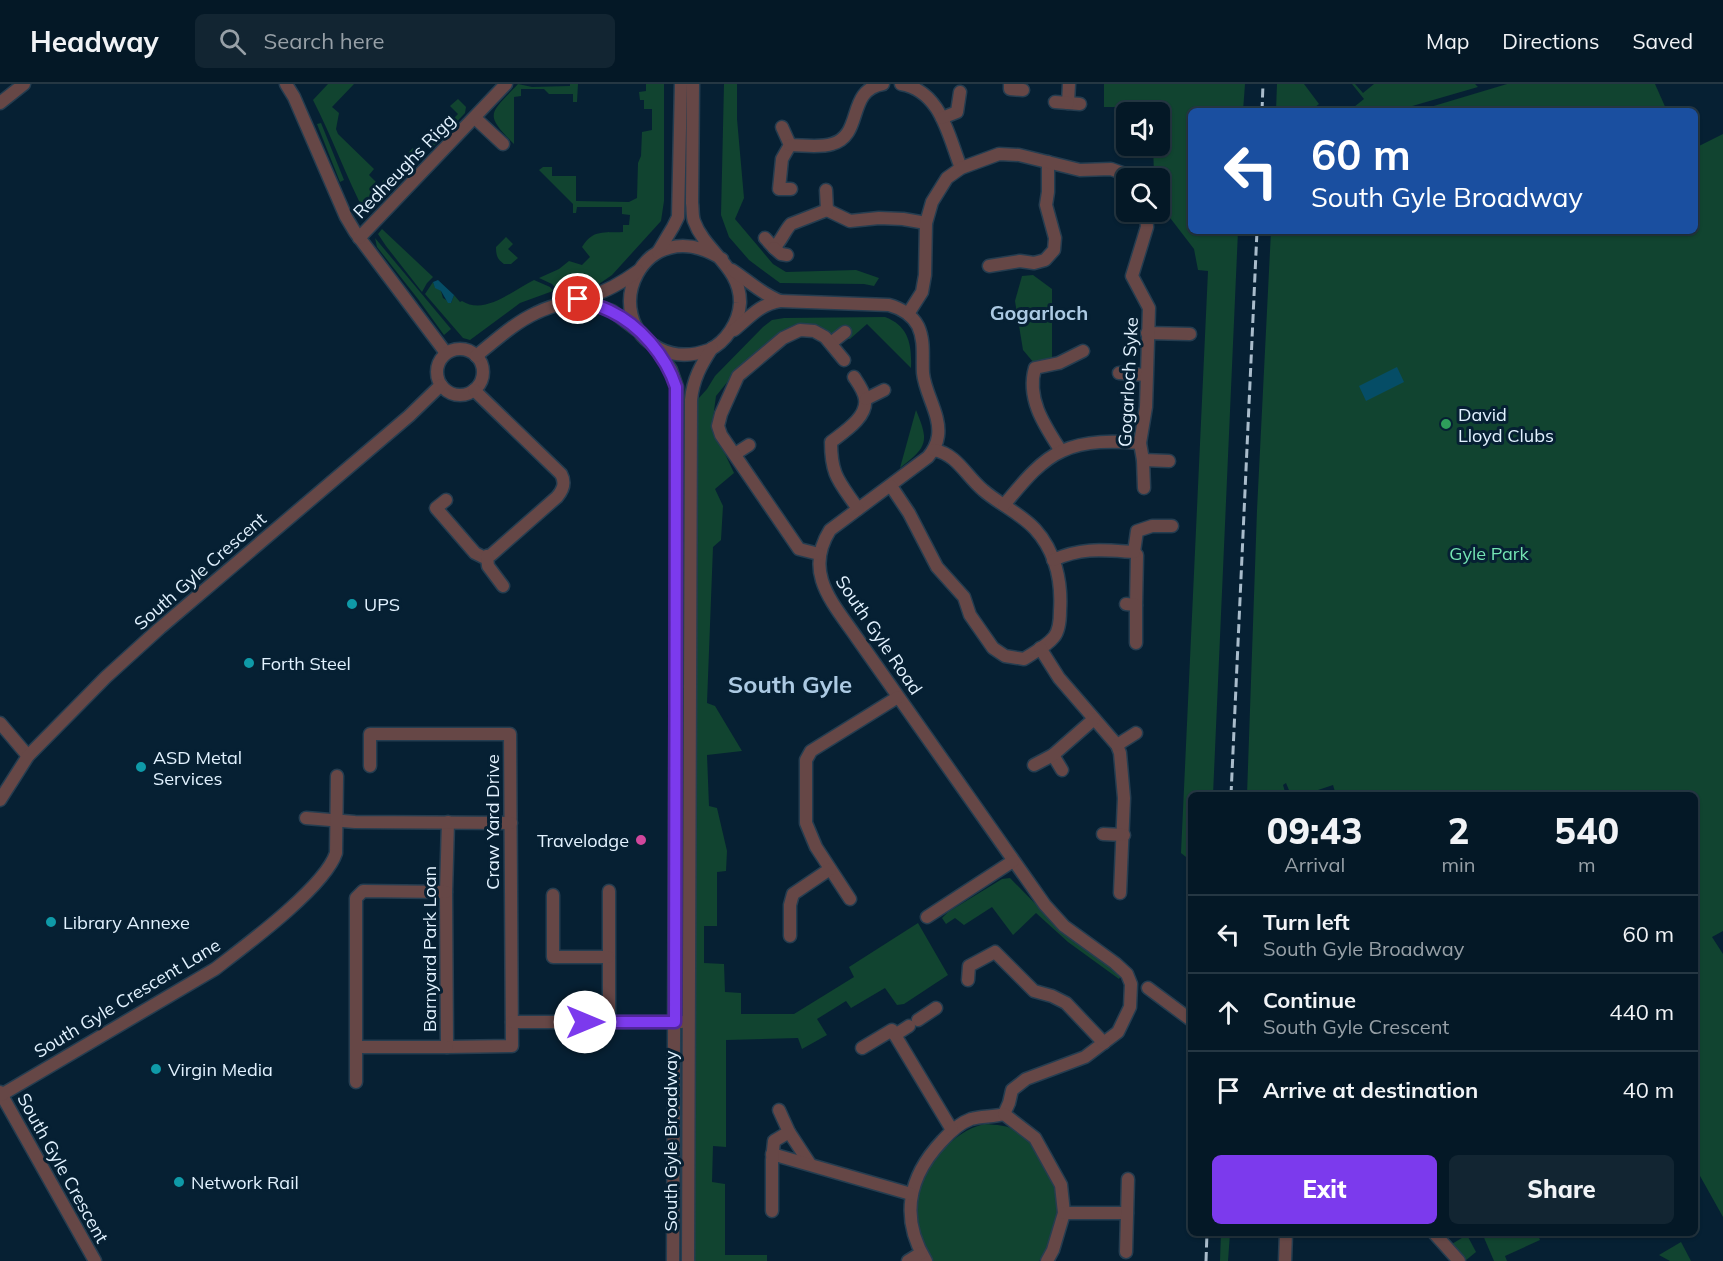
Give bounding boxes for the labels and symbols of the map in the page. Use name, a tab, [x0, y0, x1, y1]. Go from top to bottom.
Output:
street label: Redheughs Rigg	[348, 109, 460, 223]
pin	[552, 273, 603, 324]
district label: Gogarloch	[990, 300, 1088, 325]
street label: Gogarloch Syke	[1113, 317, 1143, 447]
place label: David Lloyd Clubs	[1458, 403, 1554, 447]
marker: David Lloyd Clubs	[1439, 417, 1453, 431]
street label: South Gyle Crescent	[129, 507, 271, 635]
park label: Gyle Park	[1449, 542, 1529, 565]
street label: South Gyle Road	[831, 571, 927, 699]
place label: UPS	[364, 593, 400, 616]
marker: UPS	[345, 597, 359, 611]
place label: Forth Steel	[261, 652, 351, 675]
marker: Forth Steel	[242, 656, 256, 670]
district label: South Gyle	[728, 669, 852, 699]
place label: ASD Metal Services	[153, 746, 242, 790]
street label: Craw Yard Drive	[481, 754, 504, 890]
marker: ASD Metal Services	[134, 760, 148, 774]
place label: Travelodge	[537, 829, 629, 852]
marker: Travelodge	[634, 833, 648, 847]
street label: Barnyard Park Loan	[418, 866, 441, 1032]
place label: Library Annexe	[63, 911, 190, 934]
marker: Library Annexe	[44, 915, 58, 929]
street label: South Gyle Crescent Lane	[30, 933, 224, 1063]
position arrow	[553, 990, 617, 1054]
street label: South Gyle Broadway	[659, 1050, 682, 1232]
place label: Virgin Media	[168, 1058, 273, 1081]
marker: Virgin Media	[149, 1062, 163, 1076]
street label: South Gyle Crescent	[12, 1089, 114, 1247]
place label: Network Rail	[191, 1171, 299, 1194]
marker: Network Rail	[172, 1175, 186, 1189]

